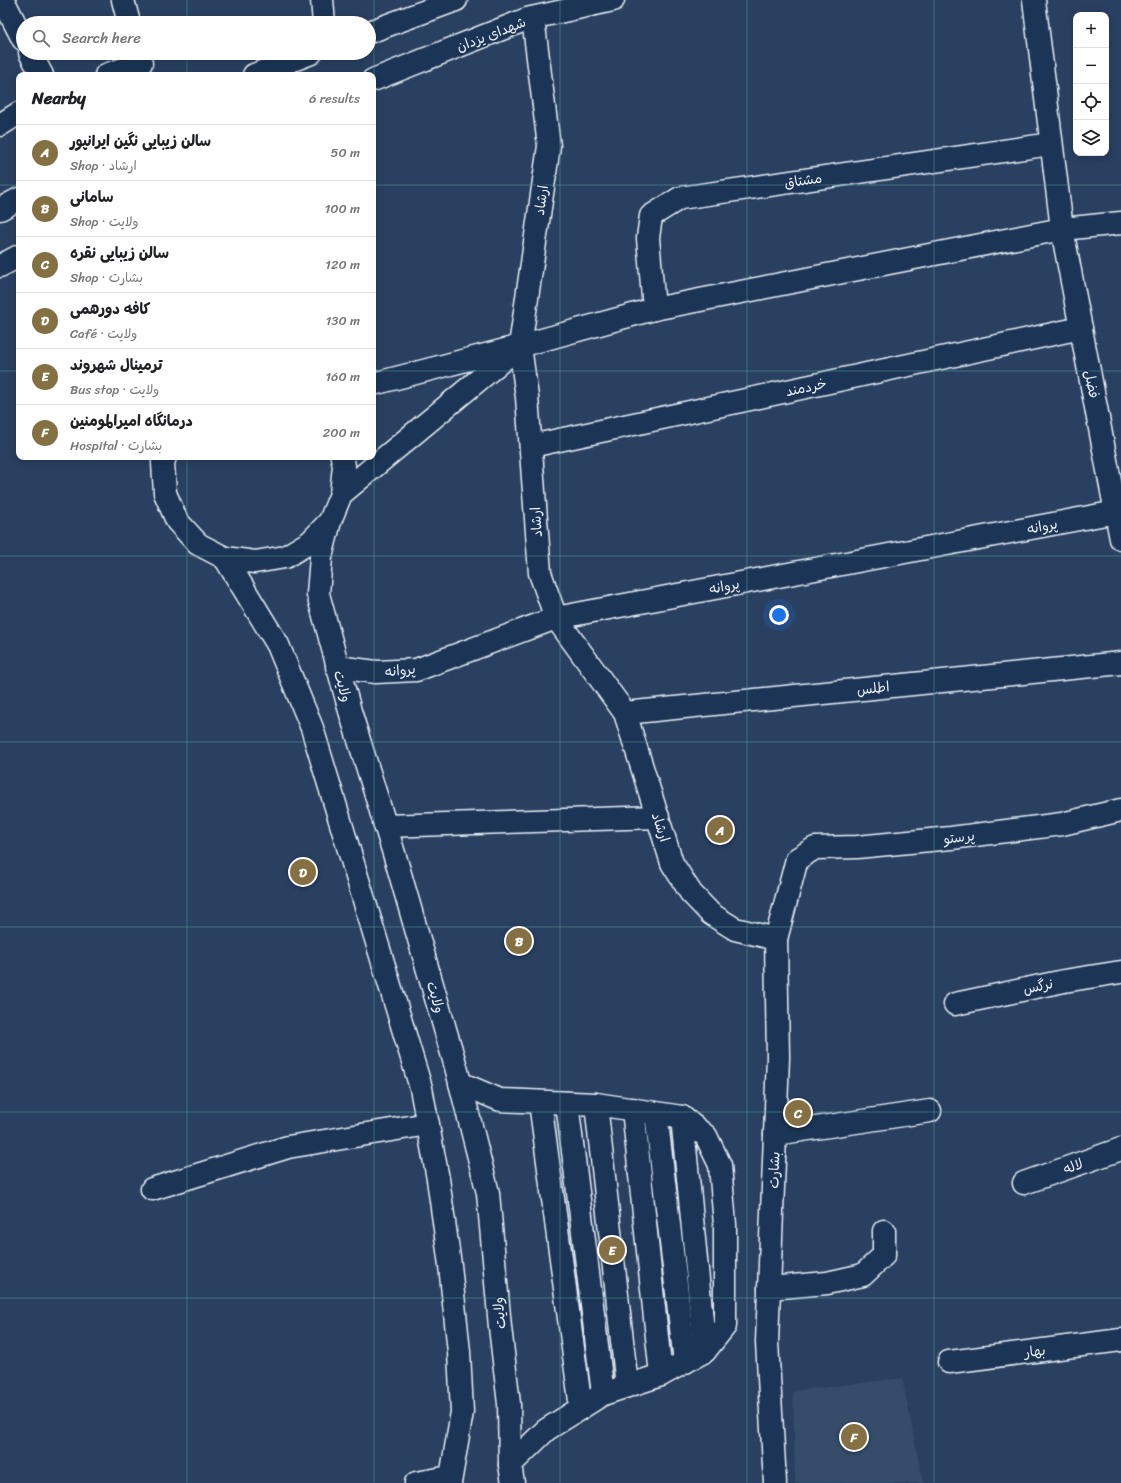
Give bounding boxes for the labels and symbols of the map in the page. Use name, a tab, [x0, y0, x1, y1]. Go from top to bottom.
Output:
street label: شهدای یزدان	[453, 10, 530, 59]
street label: مشتاق	[783, 165, 824, 196]
street label: ارشاد	[527, 183, 556, 217]
street label: فضل	[1077, 368, 1106, 400]
street label: خردمند	[783, 371, 829, 404]
street label: ارشاد	[523, 506, 550, 538]
street label: پروانه	[1024, 511, 1060, 542]
street label: پروانه	[706, 571, 742, 602]
your location	[769, 605, 789, 625]
street label: پروانه	[383, 656, 417, 685]
street label: ولایت	[326, 667, 359, 705]
street label: اطلس	[855, 674, 891, 703]
street label: ارشاد	[644, 809, 677, 845]
pin: A	[707, 815, 733, 845]
street label: پرستو	[941, 823, 976, 852]
pin: D	[290, 857, 316, 887]
pin: B	[506, 926, 532, 956]
street label: نرگس	[1021, 971, 1055, 1002]
street label: ولایت	[419, 978, 452, 1016]
pin: C	[785, 1098, 811, 1128]
street label: بشارت	[761, 1151, 788, 1189]
street label: لاله	[1060, 1151, 1087, 1181]
pin: E	[599, 1235, 625, 1265]
street label: ولایت	[486, 1296, 513, 1330]
street label: بهار	[1022, 1338, 1047, 1365]
pin: F	[841, 1422, 867, 1452]

